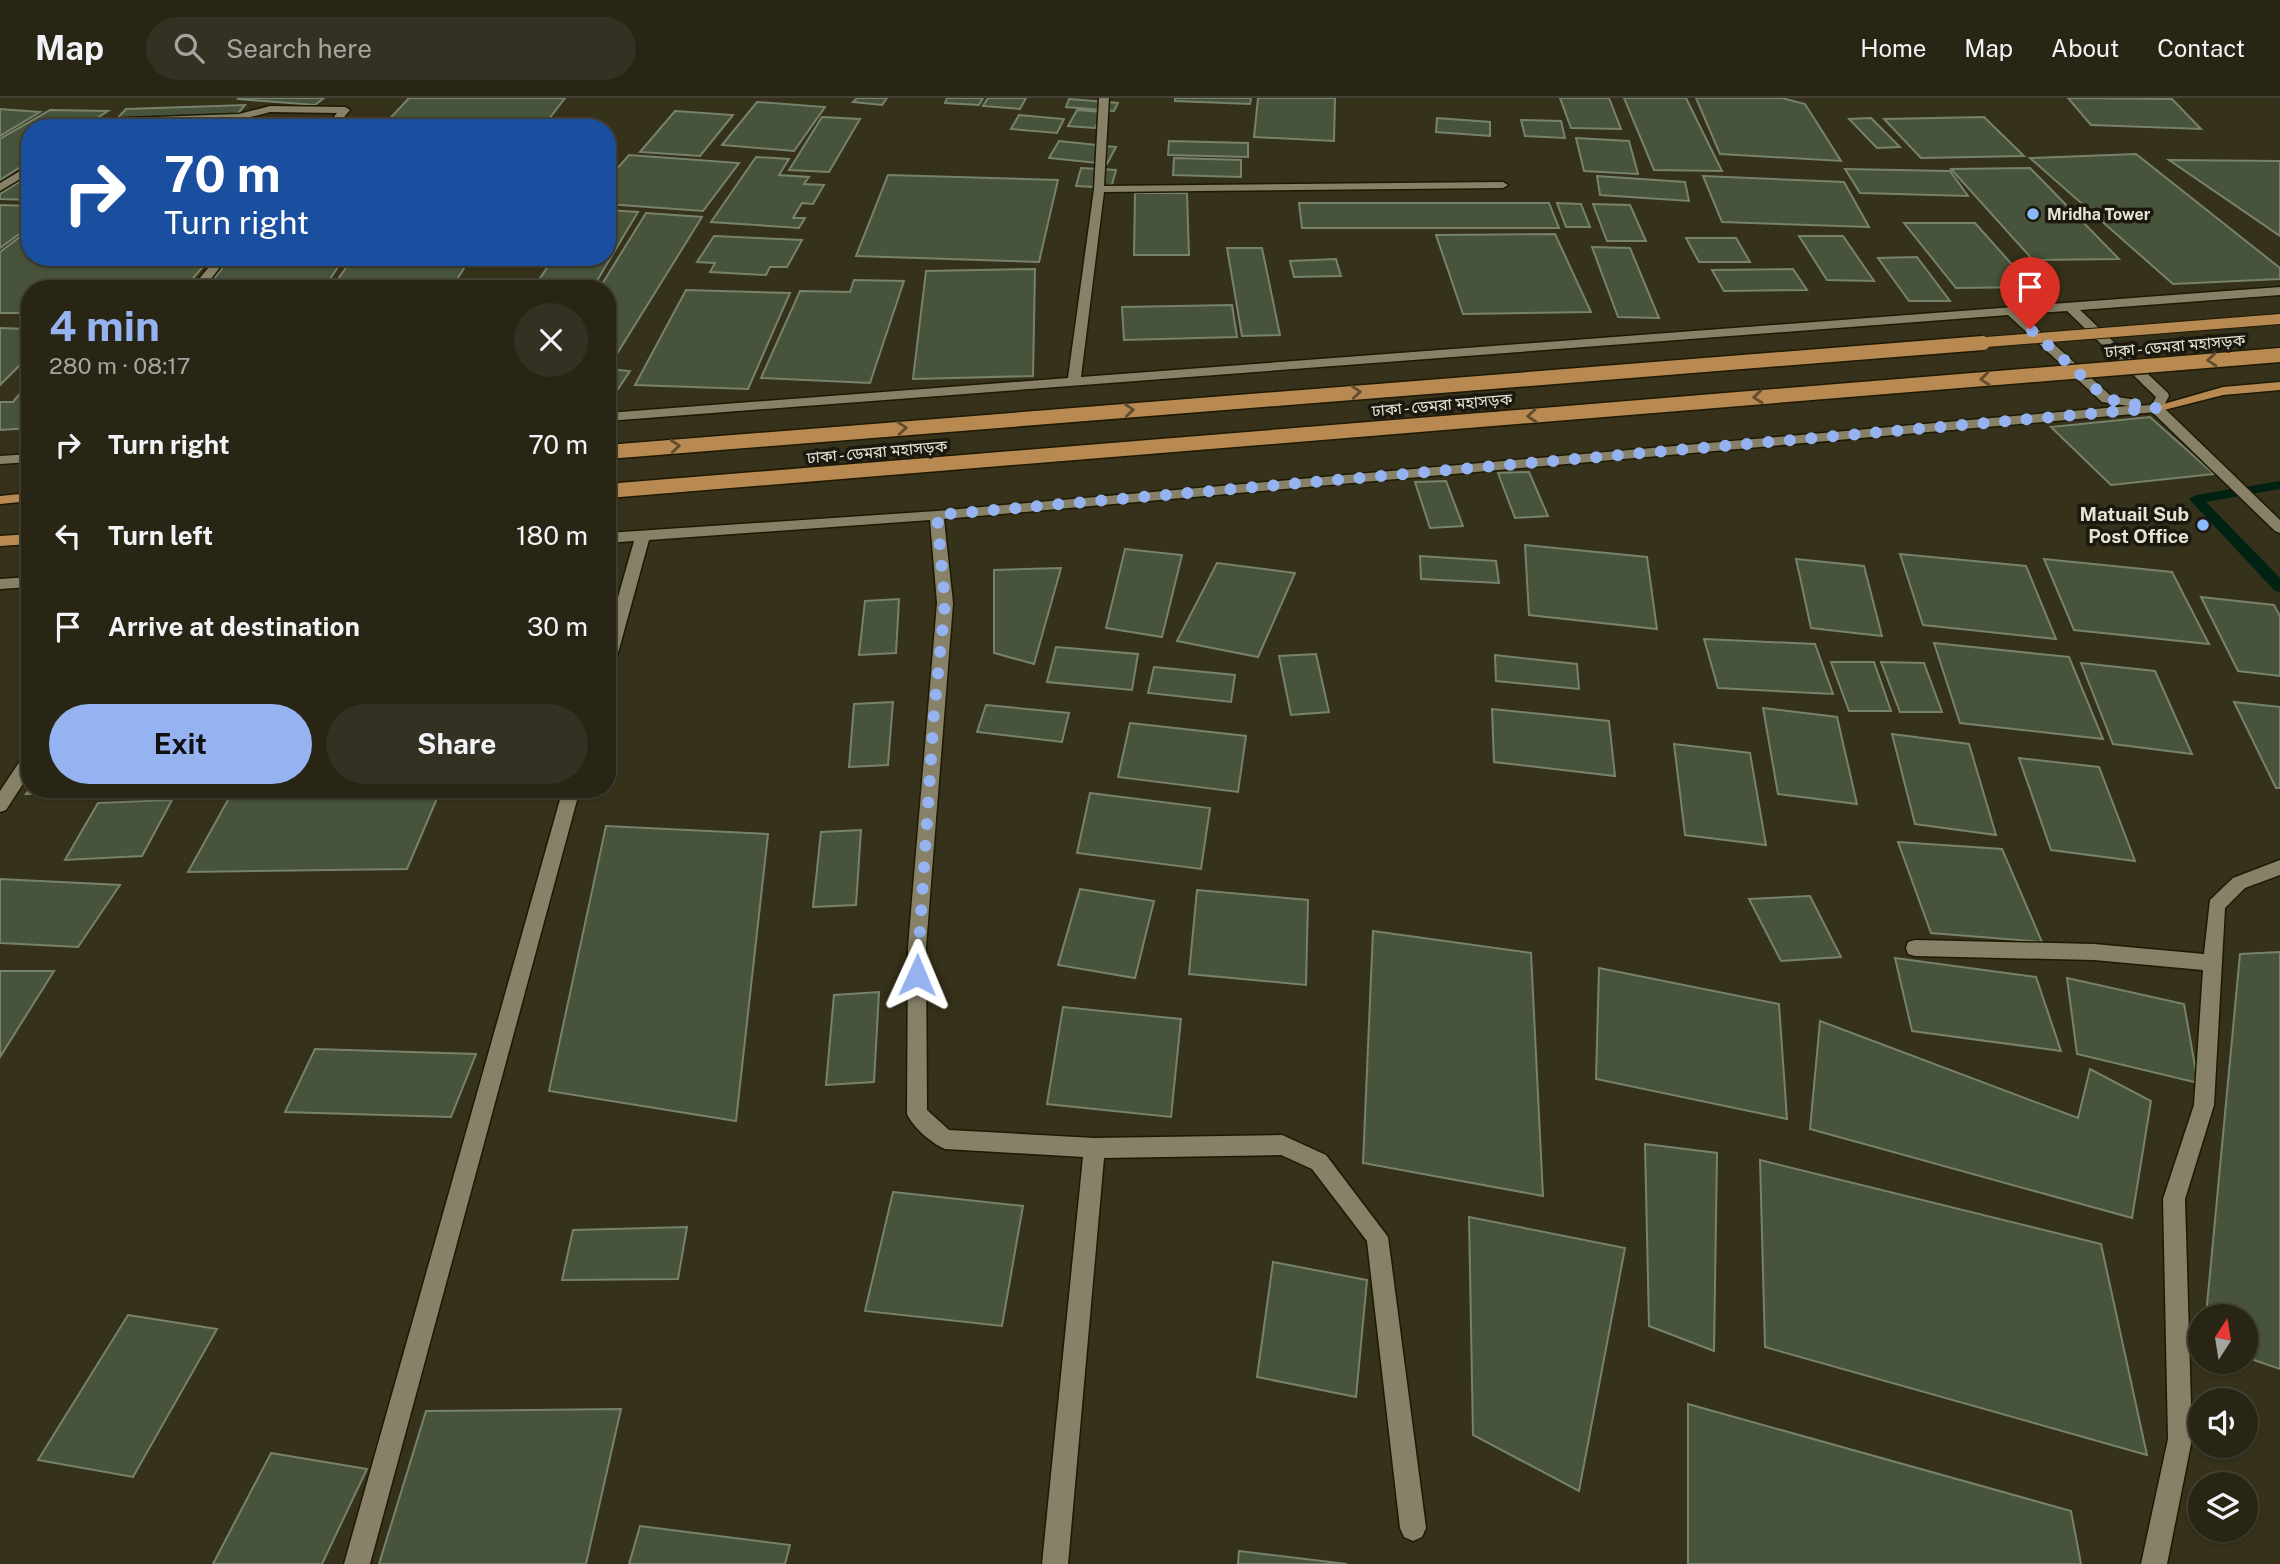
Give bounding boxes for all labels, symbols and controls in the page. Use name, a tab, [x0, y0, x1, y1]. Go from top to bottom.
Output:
search box	[146, 17, 636, 80]
text: Map	[35, 29, 104, 67]
icon: search	[170, 29, 208, 67]
text: Search here	[226, 33, 372, 64]
text: Home	[1860, 34, 1926, 62]
text: Map	[1964, 34, 2013, 62]
text: About	[2051, 34, 2119, 62]
text: Contact	[2157, 34, 2245, 62]
text: 70 m	[164, 145, 281, 203]
icon: right	[49, 147, 140, 238]
text: Turn right	[164, 204, 309, 241]
place label: Mridha Tower	[2047, 205, 2151, 224]
marker: Mridha Tower	[2025, 206, 2041, 222]
pin	[2000, 257, 2060, 329]
icon: arrive	[2011, 268, 2049, 306]
text: 4 min	[49, 301, 160, 350]
button: close	[514, 303, 588, 377]
street label: ঢাকা - ডেমরা মহাসড়ক	[2103, 330, 2247, 362]
text: 280 m · 08:17	[49, 352, 191, 379]
one-way arrow	[2206, 352, 2217, 367]
one-way arrow	[1979, 371, 1990, 386]
one-way arrow	[1350, 385, 1361, 400]
street label: ঢাকা - ডেমরা মহাসড়ক	[1370, 389, 1514, 421]
one-way arrow	[1753, 389, 1764, 404]
one-way arrow	[1124, 403, 1135, 418]
one-way arrow	[1526, 408, 1537, 423]
one-way arrow	[897, 421, 908, 436]
icon: right	[49, 426, 87, 464]
text: Turn right	[108, 429, 230, 460]
text: 70 m	[528, 429, 588, 460]
street label: ঢাকা - ডেমরা মহাসড়ক	[805, 436, 949, 468]
one-way arrow	[670, 439, 681, 454]
place label: Matuail Sub Post Office	[2080, 503, 2189, 547]
icon: left	[49, 517, 87, 555]
marker: Matuail Sub Post Office	[2195, 517, 2211, 533]
text: Turn left	[108, 520, 213, 551]
text: 180 m	[516, 520, 588, 551]
icon: arrive	[49, 608, 87, 646]
text: Arrive at destination	[108, 611, 360, 642]
text: 30 m	[527, 611, 588, 642]
button: Exit	[49, 704, 312, 784]
button: Share	[326, 704, 588, 784]
position arrow	[880, 938, 954, 1012]
north arrow	[2188, 1304, 2258, 1374]
map controls	[2188, 1304, 2258, 1542]
button: sound	[2188, 1388, 2258, 1458]
button: layers	[2188, 1472, 2258, 1542]

